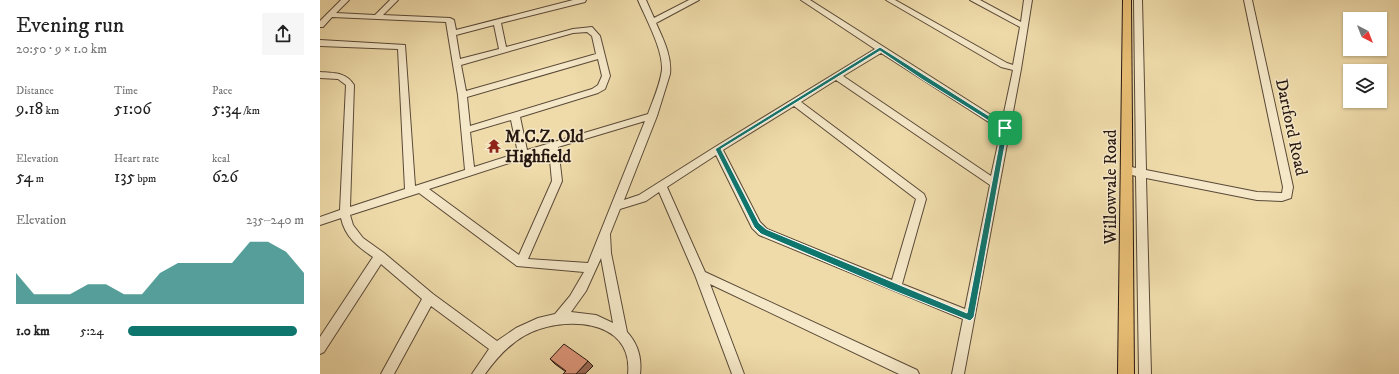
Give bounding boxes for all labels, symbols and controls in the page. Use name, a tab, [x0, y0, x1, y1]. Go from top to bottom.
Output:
text: Evening run	[16, 12, 124, 39]
north arrow	[1343, 12, 1387, 56]
map controls	[1343, 12, 1387, 108]
button: share	[262, 13, 304, 55]
text: 20:50 · 9 × 1.0 km	[16, 41, 107, 57]
button: layers	[1343, 64, 1387, 108]
street label: Dartford Road	[1270, 77, 1312, 178]
text: Distance	[16, 84, 54, 98]
text: Time	[114, 84, 138, 98]
text: Pace	[212, 84, 232, 98]
text: 9.18	[16, 98, 43, 120]
text: 51:06	[114, 98, 151, 120]
text: 5:34	[212, 98, 241, 120]
text: km	[43, 104, 59, 118]
text: /km	[241, 104, 260, 118]
pin	[988, 111, 1022, 145]
icon: arrive	[994, 117, 1016, 139]
place label: M.C.Z. Old Highfield	[505, 126, 584, 168]
street label: Willowvale Road	[1100, 129, 1122, 245]
temple icon: M.C.Z. Old Highfield	[486, 138, 502, 154]
text: Elevation	[16, 152, 59, 166]
text: Heart rate	[114, 152, 159, 166]
text: kcal	[212, 152, 230, 166]
text: 54	[16, 166, 33, 188]
text: 135	[114, 166, 135, 188]
text: 626	[212, 166, 238, 188]
text: m	[33, 172, 44, 186]
text: bpm	[135, 172, 156, 186]
text: Elevation	[16, 212, 66, 228]
text: 235–240 m	[246, 212, 304, 228]
text: 1.0 km	[16, 323, 50, 339]
text: 5:24	[80, 323, 104, 339]

